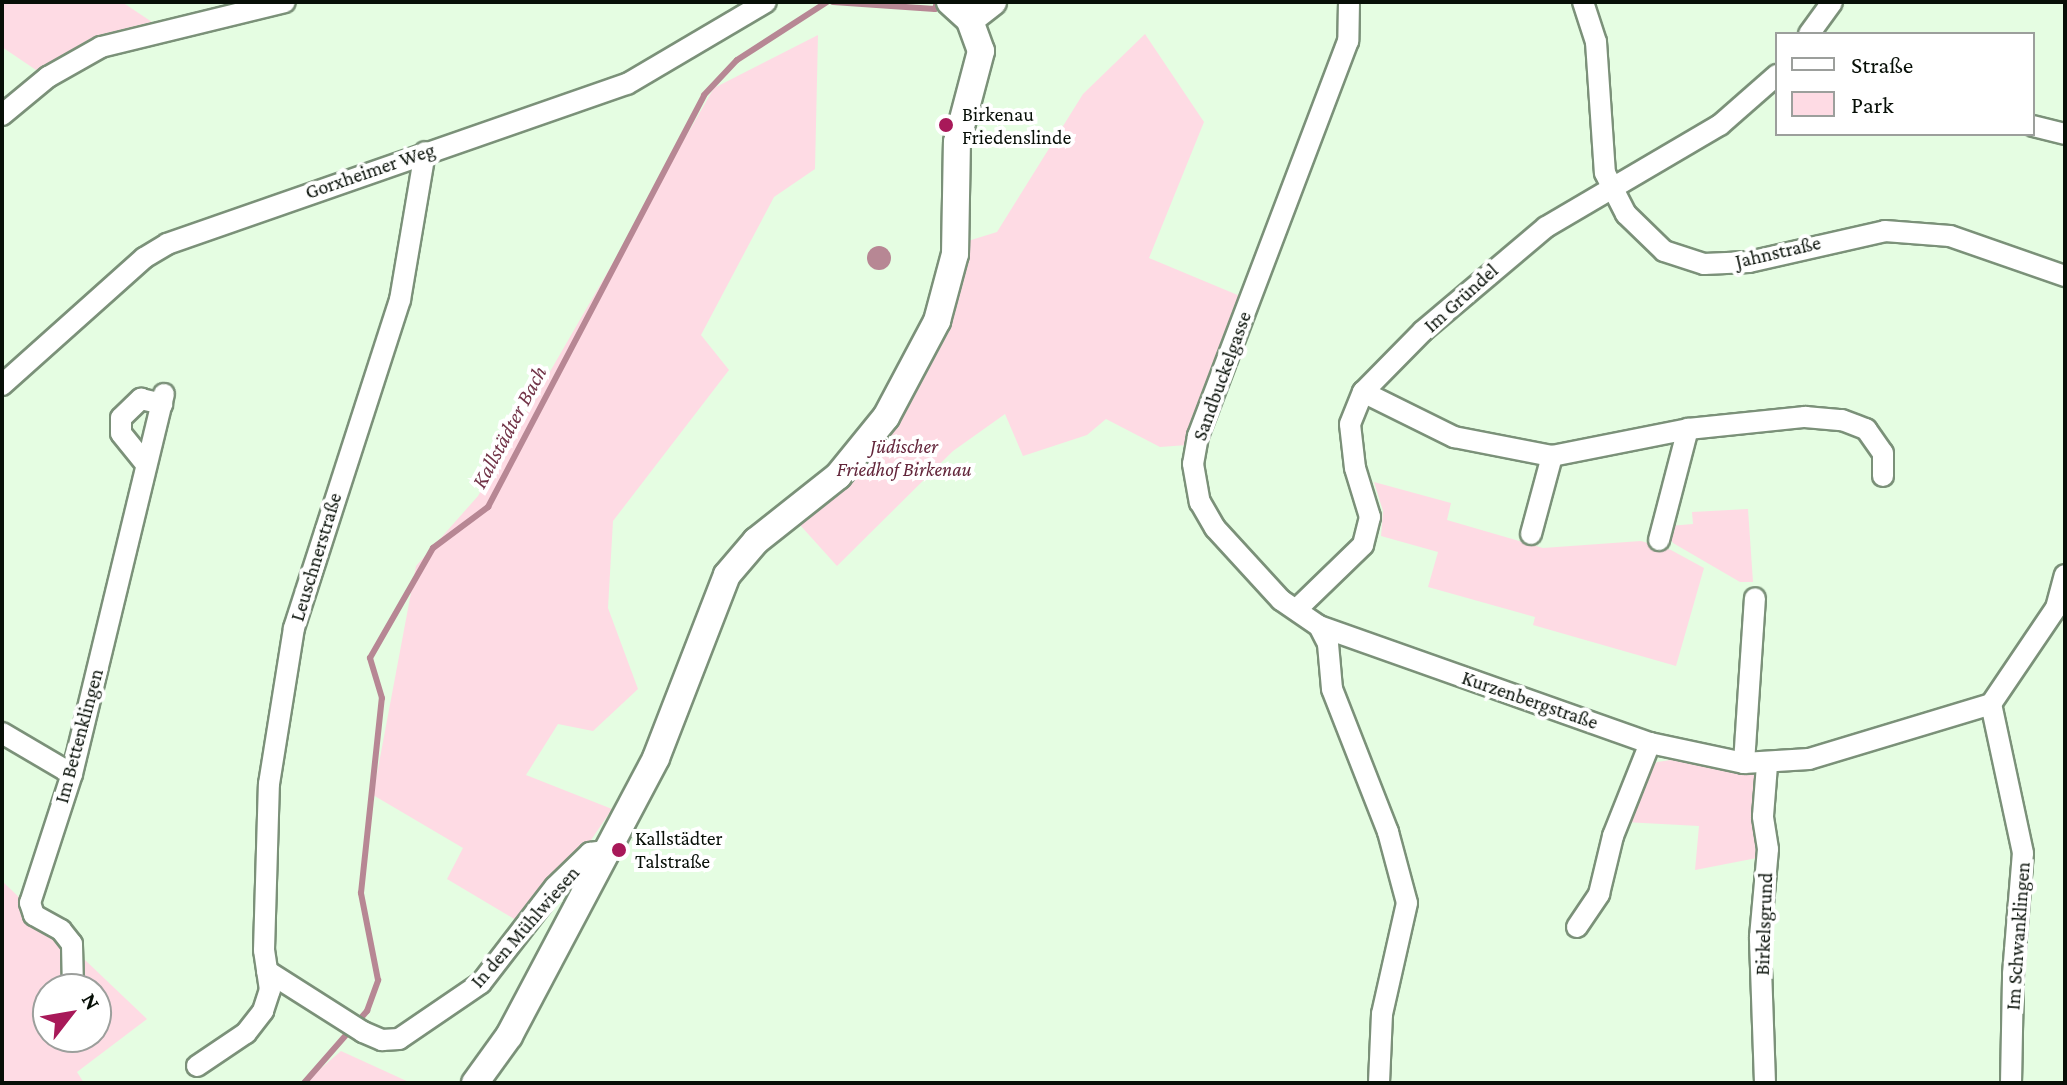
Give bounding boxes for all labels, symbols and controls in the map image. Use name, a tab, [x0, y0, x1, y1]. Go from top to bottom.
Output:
legend	[1775, 32, 2035, 136]
text: Straße	[1851, 51, 1913, 78]
text: Park	[1851, 91, 1894, 118]
place label: Birkenau Friedenslinde	[962, 102, 1071, 149]
marker: Birkenau Friedenslinde	[937, 116, 955, 134]
street label: Gorxheimer Weg	[302, 138, 438, 204]
street label: Jahnstraße	[1733, 231, 1823, 273]
street label: Im Gründel	[1419, 258, 1503, 338]
street label: Sandbuckelgasse	[1188, 308, 1256, 444]
water label: Kallstädter Bach	[466, 361, 552, 493]
park label: Jüdischer Friedhof Birkenau	[836, 434, 972, 481]
street label: Leuschnerstraße	[285, 490, 347, 624]
street label: Kurzenbergstraße	[1459, 665, 1601, 735]
street label: Im Bettenklingen	[50, 666, 108, 806]
place label: Kallstädter Talstraße	[635, 826, 723, 873]
marker: Kallstädter Talstraße	[610, 841, 628, 859]
street label: In den Mühlwiesen	[466, 861, 584, 993]
street label: Im Schwanklingen	[2001, 861, 2035, 1011]
street label: Birkelsgrund	[1750, 872, 1778, 976]
north arrow	[32, 973, 112, 1053]
text: N	[77, 989, 106, 1014]

